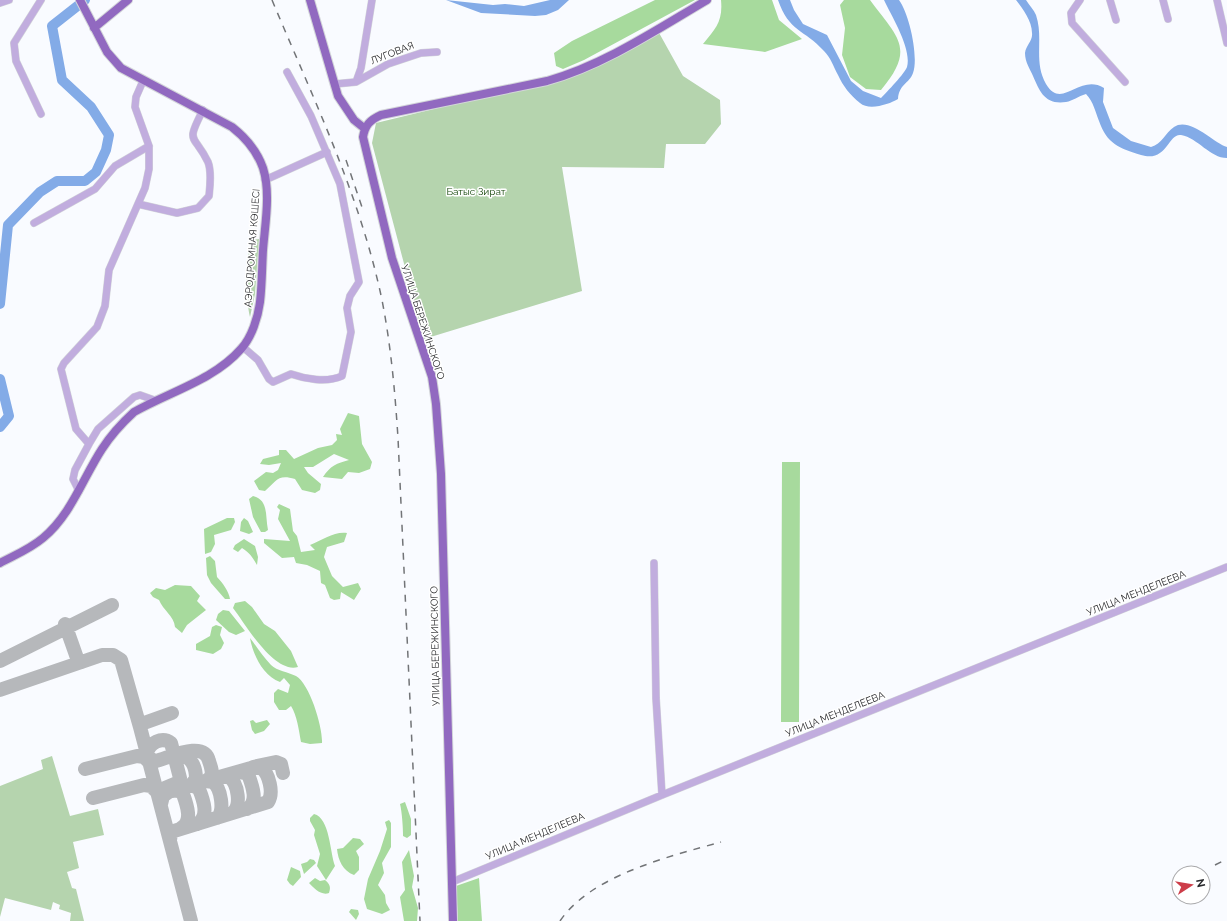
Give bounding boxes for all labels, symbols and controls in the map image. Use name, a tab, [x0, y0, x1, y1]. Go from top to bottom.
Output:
street label: ЛУГОВАЯ	[369, 40, 415, 66]
park label: Батыс Зират	[446, 186, 506, 197]
street label: АЭРОДРОМНАЯ КӨШЕСІ	[242, 188, 262, 308]
street label: УЛИЦА БЕРЕЖИНСКОГО	[399, 263, 447, 381]
street label: УЛИЦА МЕНДЕЛЕЕВА	[1085, 568, 1187, 618]
street label: УЛИЦА БЕРЕЖИНСКОГО	[428, 585, 442, 706]
street label: УЛИЦА МЕНДЕЛЕЕВА	[784, 689, 886, 739]
street label: УЛИЦА МЕНДЕЛЕЕВА	[484, 810, 586, 862]
north arrow	[1171, 865, 1211, 905]
text: N	[1193, 878, 1208, 888]

